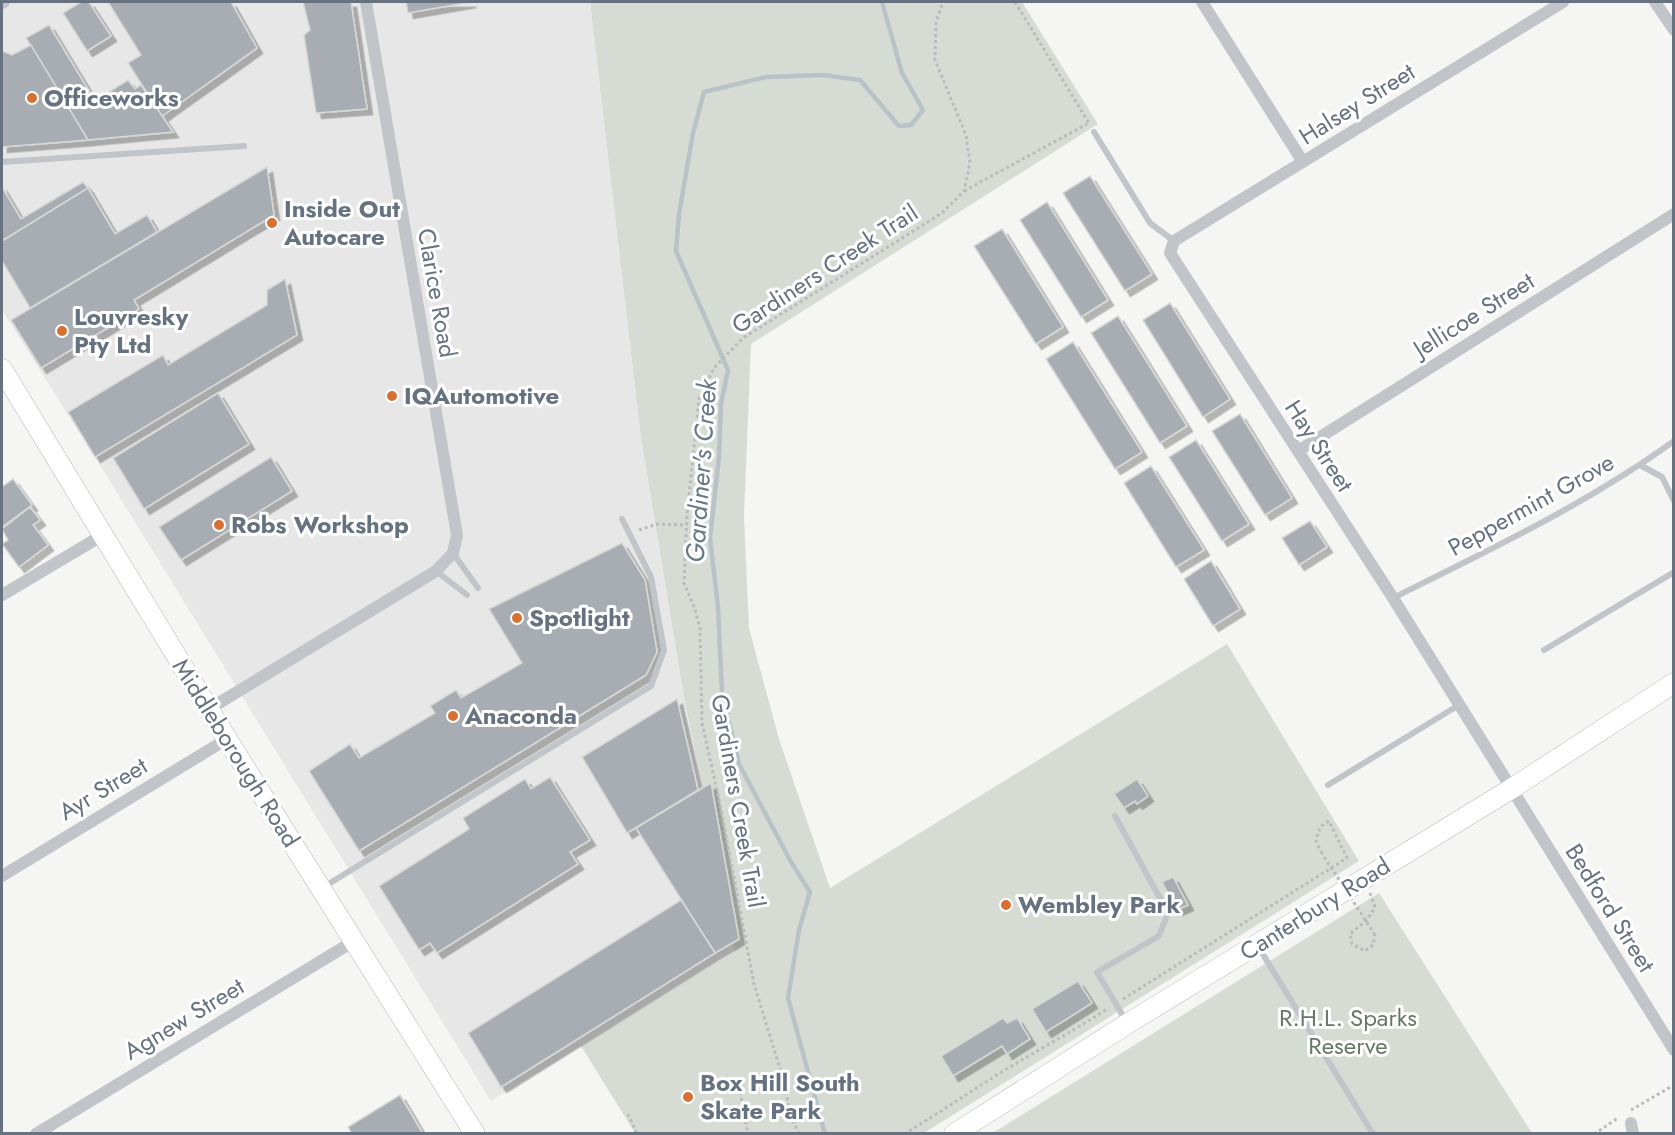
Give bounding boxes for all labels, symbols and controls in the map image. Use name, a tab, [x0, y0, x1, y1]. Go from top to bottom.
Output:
street label: Halsey Street	[1292, 54, 1422, 153]
place label: Officeworks	[44, 80, 179, 115]
marker: Officeworks	[25, 91, 39, 105]
place label: Inside Out Autocare	[283, 191, 400, 254]
street label: Gardiners Creek Trail	[725, 195, 925, 342]
marker: Inside Out Autocare	[265, 216, 279, 230]
street label: Clarice Road	[409, 225, 466, 360]
street label: Jellicoe Street	[1404, 263, 1541, 367]
place label: Louvresky Pty Ltd	[74, 299, 189, 362]
marker: Louvresky Pty Ltd	[55, 324, 69, 338]
water label: Gardiner's Creek	[676, 376, 726, 564]
place label: IQAutomotive	[404, 378, 559, 413]
marker: IQAutomotive	[385, 389, 399, 403]
street label: Hay Street	[1277, 393, 1362, 499]
street label: Peppermint Grove	[1441, 444, 1620, 565]
place label: Robs Workshop	[231, 507, 409, 542]
marker: Robs Workshop	[212, 518, 226, 532]
place label: Spotlight	[529, 600, 630, 635]
marker: Spotlight	[510, 611, 524, 625]
street label: Middleborough Road	[164, 652, 309, 854]
street label: Gardiners Creek Trail	[703, 692, 774, 910]
place label: Anaconda	[464, 698, 577, 733]
marker: Anaconda	[446, 709, 460, 723]
street label: Ayr Street	[52, 748, 154, 829]
street label: Bedford Street	[1557, 837, 1664, 979]
street label: Canterbury Road	[1233, 848, 1397, 969]
place label: Wembley Park	[1018, 887, 1180, 922]
marker: Wembley Park	[999, 898, 1013, 912]
street label: Agnew Street	[117, 969, 251, 1068]
park label: R.H.L. Sparks Reserve	[1279, 1000, 1417, 1063]
place label: Box Hill South Skate Park	[700, 1065, 860, 1128]
marker: Box Hill South Skate Park	[681, 1090, 695, 1104]

